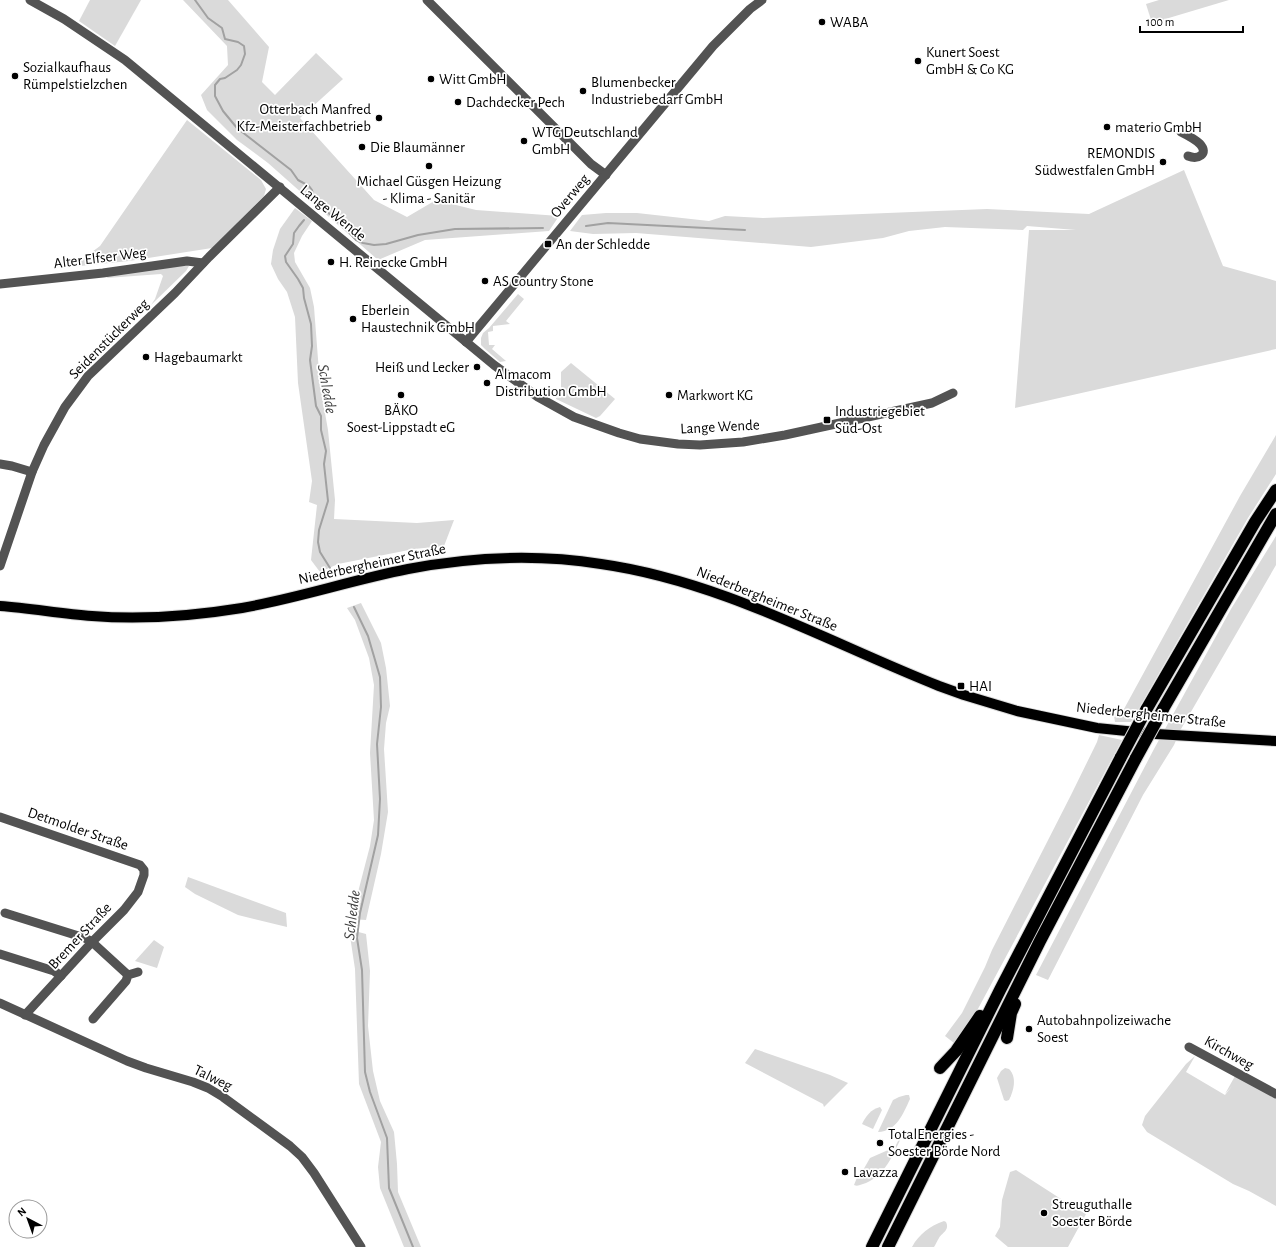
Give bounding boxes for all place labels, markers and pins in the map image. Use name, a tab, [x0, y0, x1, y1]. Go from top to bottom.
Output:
place label: WABA	[830, 15, 869, 30]
marker: WABA	[817, 17, 827, 27]
place label: Kunert Soest GmbH & Co KG	[926, 45, 1014, 77]
marker: Kunert Soest GmbH & Co KG	[913, 56, 923, 66]
place label: Sozialkaufhaus Rümpelstielzchen	[23, 60, 128, 92]
marker: Sozialkaufhaus Rümpelstielzchen	[10, 71, 20, 81]
place label: Witt GmbH	[439, 72, 506, 87]
marker: Witt GmbH	[426, 74, 436, 84]
place label: Blumenbecker Industriebedarf GmbH	[591, 75, 723, 107]
marker: Blumenbecker Industriebedarf GmbH	[578, 86, 588, 96]
place label: Dachdecker Pech	[466, 95, 565, 110]
marker: Dachdecker Pech	[453, 97, 463, 107]
place label: Otterbach Manfred Kfz-Meisterfachbetrieb	[237, 102, 371, 134]
marker: Otterbach Manfred Kfz-Meisterfachbetrieb	[374, 113, 384, 123]
place label: materio GmbH	[1115, 120, 1202, 135]
marker: materio GmbH	[1102, 122, 1112, 132]
place label: WTG Deutschland GmbH	[532, 125, 638, 157]
marker: WTG Deutschland GmbH	[519, 136, 529, 146]
place label: Die Blaumänner	[370, 140, 465, 155]
marker: Die Blaumänner	[357, 142, 367, 152]
place label: REMONDIS Südwestfalen GmbH	[1035, 146, 1155, 178]
marker: REMONDIS Südwestfalen GmbH	[1158, 157, 1168, 167]
marker: Michael Güsgen Heizung - Klima - Sanitär	[424, 161, 434, 171]
place label: Michael Güsgen Heizung - Klima - Sanitär	[357, 174, 502, 206]
place label: An der Schledde	[556, 237, 650, 252]
marker: An der Schledde	[543, 239, 553, 249]
place label: H. Reinecke GmbH	[339, 255, 448, 270]
marker: H. Reinecke GmbH	[326, 257, 336, 267]
place label: AS Country Stone	[493, 274, 594, 289]
marker: AS Country Stone	[480, 276, 490, 286]
place label: Eberlein Haustechnik GmbH	[361, 303, 475, 335]
marker: Eberlein Haustechnik GmbH	[348, 314, 358, 324]
place label: Hagebaumarkt	[154, 350, 243, 365]
marker: Hagebaumarkt	[141, 352, 151, 362]
place label: Heiß und Lecker	[375, 360, 469, 375]
marker: Heiß und Lecker	[472, 362, 482, 372]
place label: Almacom Distribution GmbH	[495, 367, 607, 399]
marker: Almacom Distribution GmbH	[482, 378, 492, 388]
place label: Markwort KG	[677, 388, 753, 403]
marker: BÄKO Soest-Lippstadt eG	[396, 390, 406, 400]
marker: Markwort KG	[664, 390, 674, 400]
place label: BÄKO Soest-Lippstadt eG	[347, 402, 455, 435]
place label: Industriegebiet Süd-Ost	[835, 404, 925, 436]
marker: Industriegebiet Süd-Ost	[822, 415, 832, 425]
place label: HAI	[969, 679, 992, 694]
marker: HAI	[956, 681, 966, 691]
place label: Autobahnpolizeiwache Soest	[1037, 1013, 1171, 1045]
marker: Autobahnpolizeiwache Soest	[1024, 1024, 1034, 1034]
place label: TotalEnergies - Soester Börde Nord	[888, 1127, 1001, 1159]
marker: TotalEnergies - Soester Börde Nord	[875, 1138, 885, 1148]
place label: Lavazza	[853, 1165, 898, 1180]
marker: Lavazza	[840, 1167, 850, 1177]
place label: Streuguthalle Soester Börde	[1052, 1197, 1132, 1229]
marker: Streuguthalle Soester Börde	[1039, 1208, 1049, 1218]

